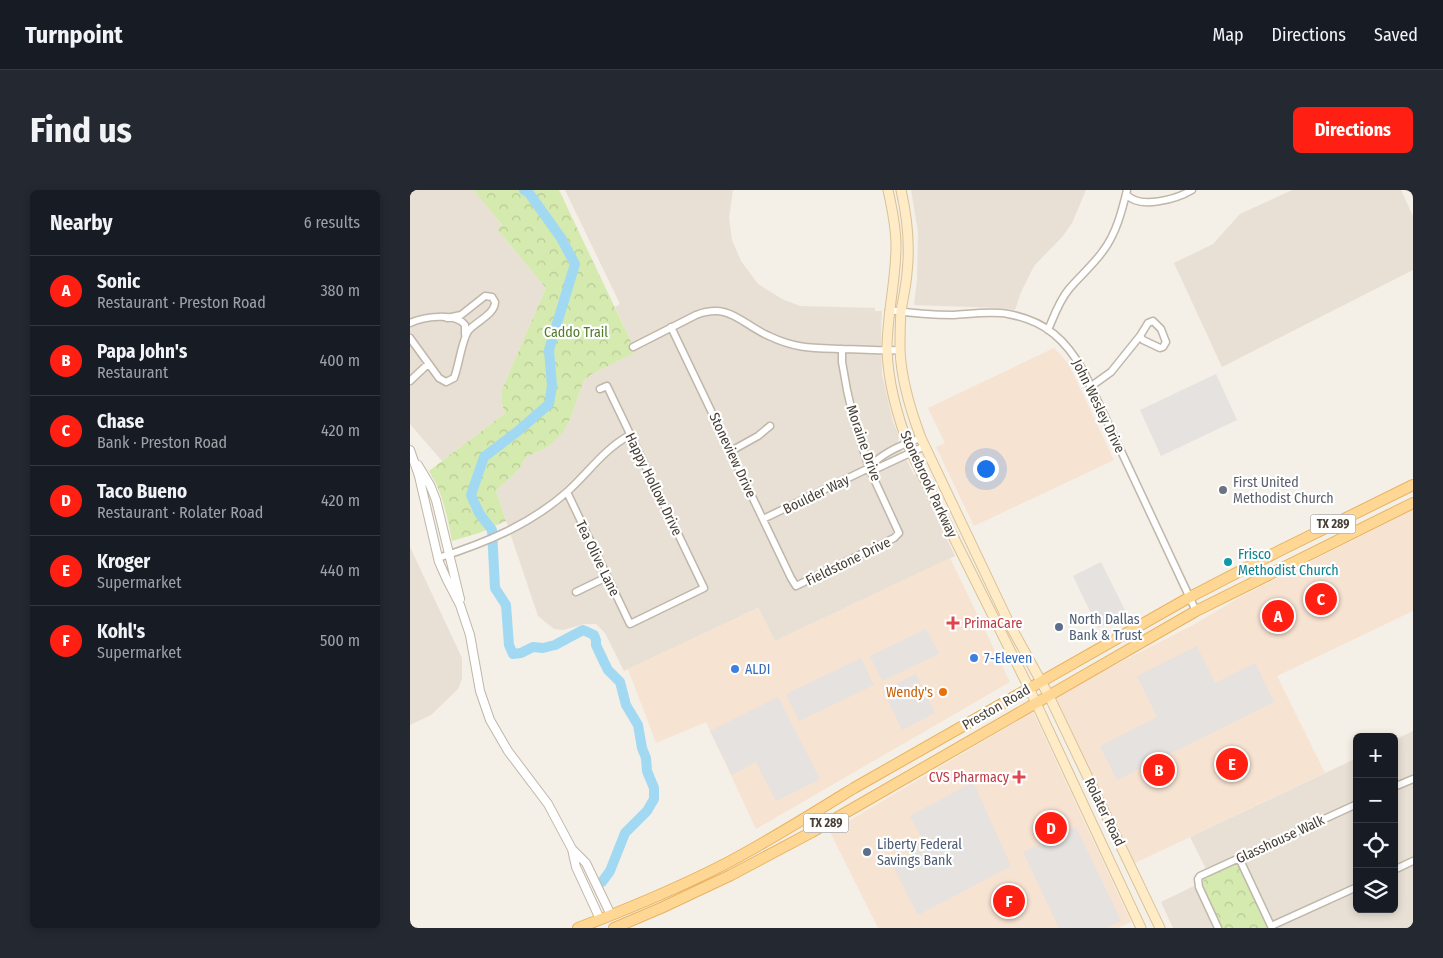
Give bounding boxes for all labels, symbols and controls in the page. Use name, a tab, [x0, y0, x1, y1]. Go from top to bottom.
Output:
text: Turnpoint	[25, 21, 123, 49]
text: Map	[1212, 24, 1244, 46]
text: Directions	[1272, 24, 1346, 46]
text: Saved	[1374, 24, 1418, 46]
button: Directions	[1293, 107, 1413, 153]
text: Find us	[30, 109, 132, 151]
text: Nearby	[50, 210, 112, 236]
text: 6 results	[304, 213, 360, 232]
text: Sonic	[97, 270, 140, 293]
text: A	[62, 281, 70, 300]
text: 380 m	[320, 281, 360, 300]
text: Restaurant · Preston Road	[97, 293, 266, 312]
park label: Caddo Trail	[544, 324, 608, 341]
text: Papa John's	[97, 340, 187, 363]
text: B	[62, 351, 70, 370]
text: 400 m	[320, 351, 360, 370]
street label: John Wesley Drive	[1069, 357, 1129, 456]
text: Restaurant	[97, 363, 168, 382]
street label: Moraine Drive	[843, 403, 885, 484]
text: Chase	[97, 410, 144, 433]
street label: Stoneview Drive	[705, 410, 760, 500]
text: C	[62, 421, 70, 440]
text: 420 m	[321, 421, 360, 440]
street label: Stonebrook Parkway	[896, 428, 961, 541]
street label: Happy Hollow Drive	[621, 430, 686, 539]
text: Bank · Preston Road	[97, 433, 227, 452]
your location	[973, 456, 999, 482]
street label: Boulder Way	[780, 471, 853, 518]
place label: First United Methodist Church	[1233, 474, 1334, 507]
text: Taco Bueno	[97, 480, 187, 503]
marker: First United Methodist Church	[1217, 484, 1229, 496]
text: D	[61, 491, 71, 510]
text: 420 m	[321, 491, 360, 510]
text: Restaurant · Rolater Road	[97, 503, 263, 522]
road number: TX 289	[1310, 514, 1356, 534]
street label: Tea Olive Lane	[572, 518, 623, 599]
street label: Fieldstone Drive	[803, 534, 893, 589]
place label: Frisco Methodist Church	[1238, 546, 1339, 579]
text: Kroger	[97, 550, 150, 573]
marker: Frisco Methodist Church	[1222, 556, 1234, 568]
text: E	[62, 561, 70, 580]
text: 440 m	[320, 561, 360, 580]
text: Supermarket	[97, 573, 181, 592]
pin: C	[1305, 580, 1337, 618]
pin: A	[1262, 597, 1294, 635]
place label: North Dallas Bank & Trust	[1069, 611, 1143, 644]
place label: PrimaCare	[964, 615, 1022, 632]
marker: PrimaCare	[946, 616, 960, 630]
text: Kohl's	[97, 620, 145, 643]
marker: North Dallas Bank & Trust	[1053, 621, 1065, 633]
text: F	[62, 631, 70, 650]
text: 500 m	[320, 631, 360, 650]
text: Supermarket	[97, 643, 181, 662]
place label: 7-Eleven	[984, 650, 1032, 667]
marker: 7-Eleven	[968, 652, 980, 664]
place label: ALDI	[745, 661, 770, 678]
marker: ALDI	[729, 663, 741, 675]
street label: Preston Road	[959, 681, 1033, 734]
place label: Wendy's	[886, 684, 933, 701]
marker: Wendy's	[937, 686, 949, 698]
map controls	[1353, 733, 1398, 913]
button: +	[1353, 733, 1398, 778]
pin: E	[1216, 745, 1248, 783]
pin: B	[1143, 751, 1175, 789]
place label: CVS Pharmacy	[929, 769, 1010, 786]
marker: CVS Pharmacy	[1013, 771, 1025, 783]
street label: Rolater Road	[1081, 775, 1128, 849]
button: −	[1353, 778, 1398, 823]
pin: D	[1035, 809, 1067, 847]
street label: Glasshouse Walk	[1233, 811, 1327, 867]
road number: TX 289	[804, 814, 848, 832]
button: locate	[1353, 823, 1398, 868]
place label: Liberty Federal Savings Bank	[877, 836, 962, 869]
marker: Liberty Federal Savings Bank	[861, 846, 873, 858]
button: layers	[1353, 868, 1398, 913]
pin: F	[993, 882, 1025, 920]

